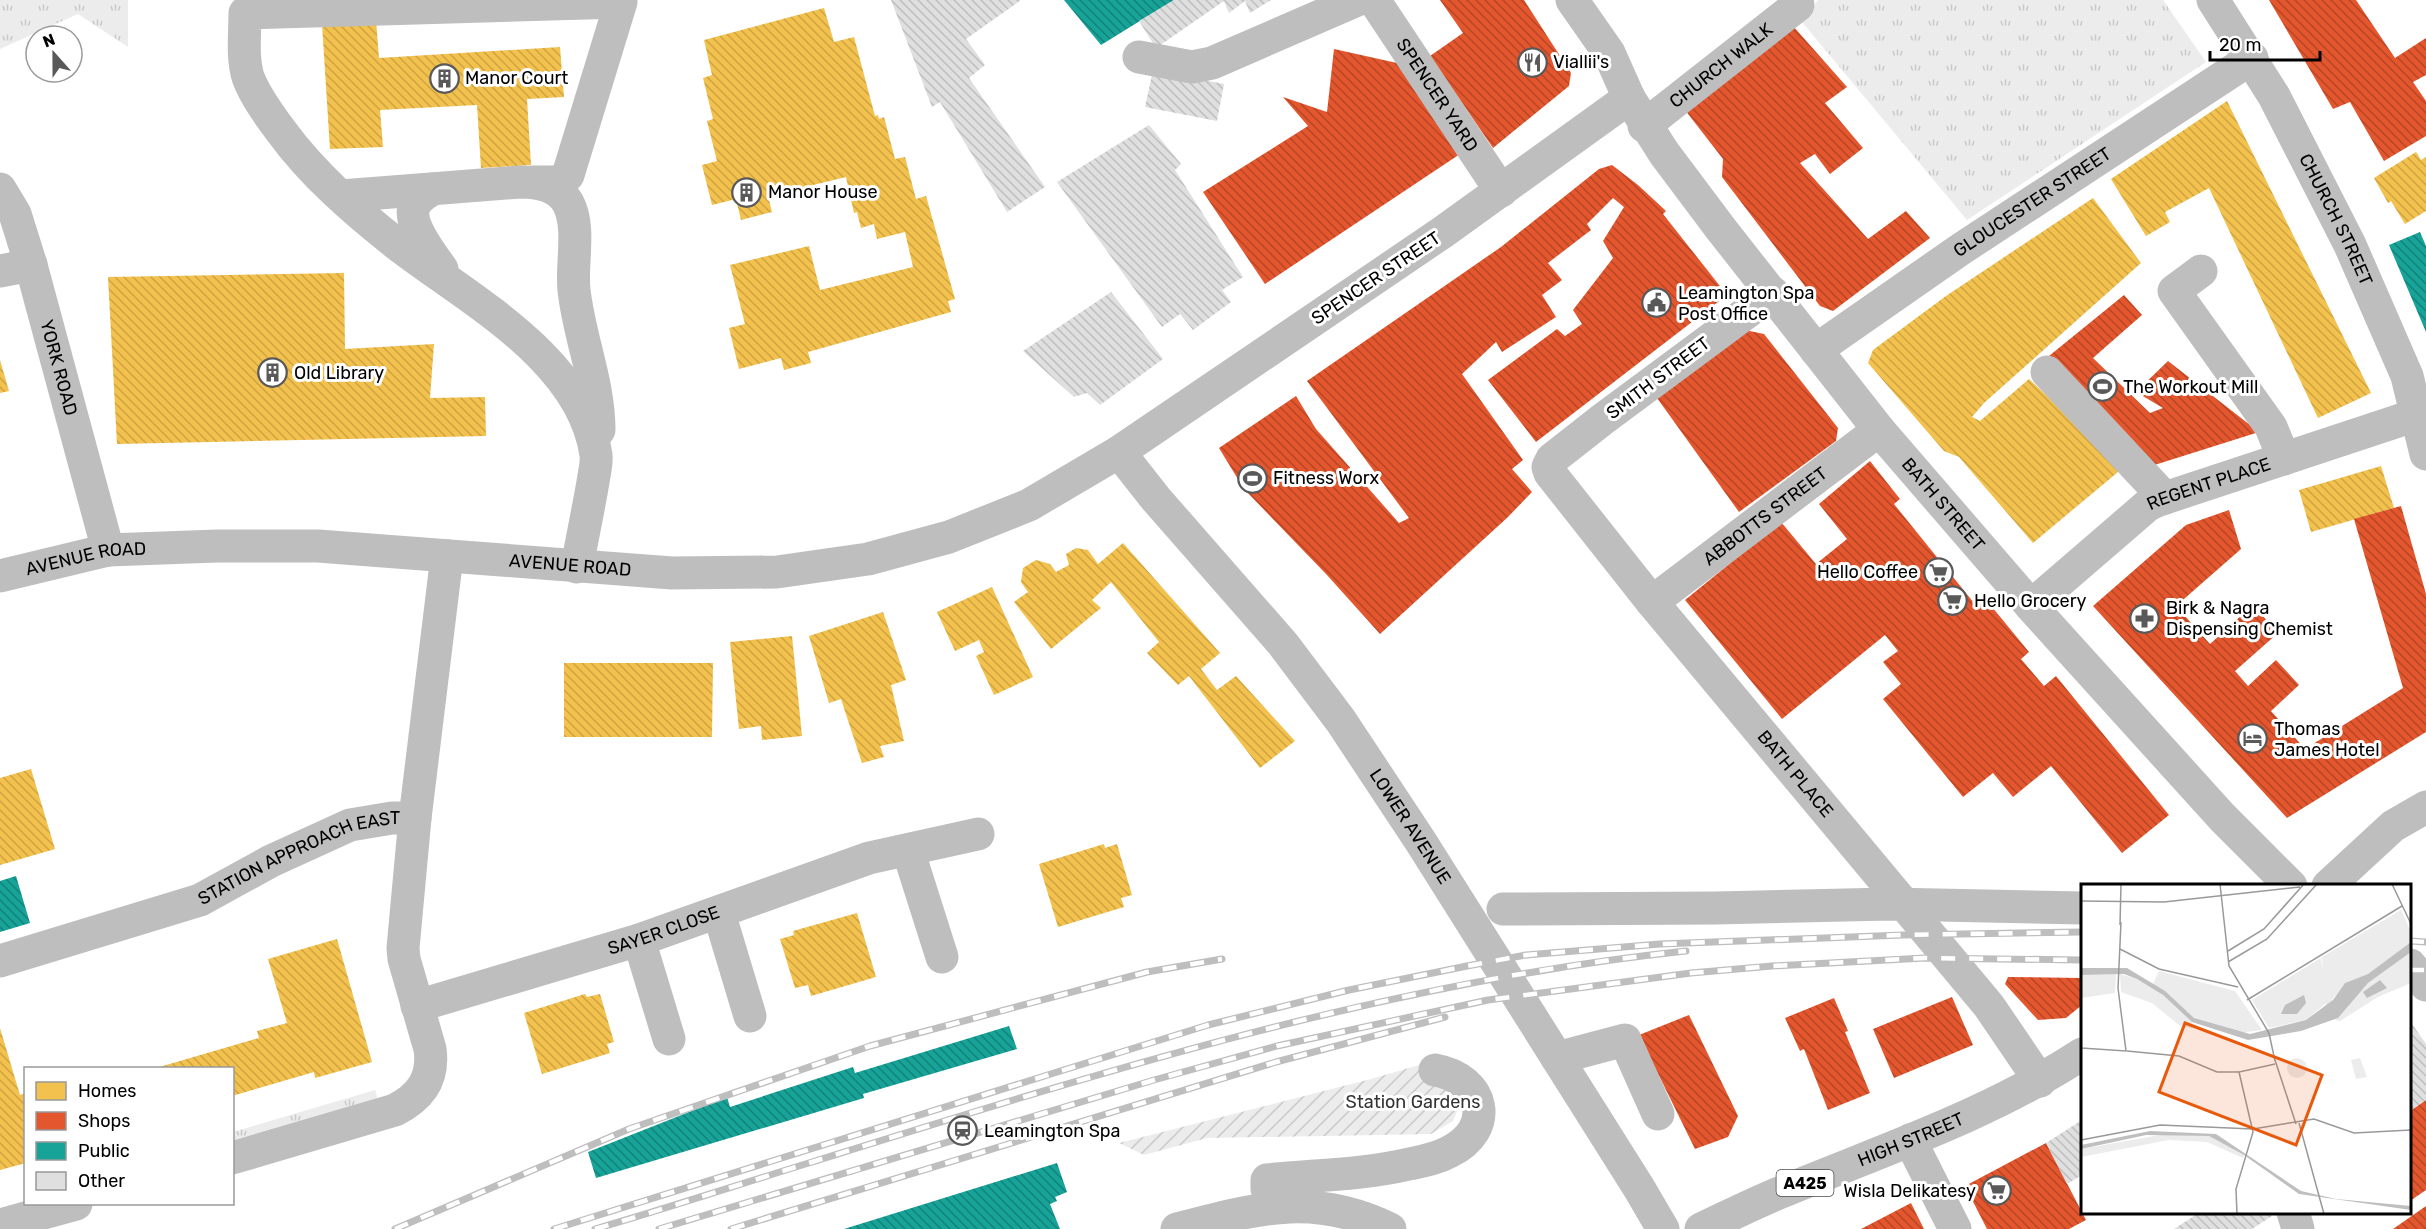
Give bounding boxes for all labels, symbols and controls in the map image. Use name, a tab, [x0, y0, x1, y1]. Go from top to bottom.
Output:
street label: CHURCH WALK	[1665, 18, 1777, 113]
north arrow	[24, 24, 84, 84]
scale bar	[2210, 24, 2320, 62]
text: N	[40, 30, 58, 51]
street label: SPENCER YARD	[1392, 34, 1483, 156]
text: 20 m	[2219, 34, 2261, 56]
restaurant icon: Viallii's	[1516, 46, 1548, 78]
place label: Viallii's	[1553, 51, 1609, 73]
building icon: Manor Court	[428, 62, 460, 94]
place label: Manor Court	[465, 67, 568, 89]
street label: GLOUCESTER STREET	[1949, 142, 2115, 262]
street label: CHURCH STREET	[2294, 150, 2377, 289]
building icon: Manor House	[731, 176, 763, 208]
place label: Manor House	[768, 181, 878, 203]
street label: SPENCER STREET	[1307, 227, 1445, 329]
place label: Leamington Spa Post Office	[1678, 282, 1815, 325]
public building icon: Leamington Spa Post Office	[1641, 287, 1673, 319]
street label: YORK ROAD	[35, 317, 82, 418]
street label: SMITH STREET	[1602, 332, 1714, 424]
building icon: Old Library	[257, 357, 289, 389]
place label: Old Library	[294, 362, 384, 384]
sports icon: The Workout Mill	[2086, 371, 2118, 403]
place label: The Workout Mill	[2123, 376, 2258, 398]
street label: BATH STREET	[1897, 453, 1989, 555]
street label: REGENT PLACE	[2143, 453, 2273, 515]
sports icon: Fitness Worx	[1236, 462, 1268, 494]
street label: ABBOTTS STREET	[1699, 462, 1832, 570]
place label: Fitness Worx	[1273, 467, 1380, 489]
street label: AVENUE ROAD	[23, 538, 147, 580]
street label: AVENUE ROAD	[508, 550, 632, 581]
supermarket icon: Hello Coffee	[1923, 556, 1955, 588]
place label: Hello Coffee	[1817, 561, 1918, 583]
supermarket icon: Hello Grocery	[1937, 585, 1969, 617]
place label: Hello Grocery	[1974, 590, 2087, 612]
place label: Birk & Nagra Dispensing Chemist	[2166, 597, 2333, 640]
pharmacy icon: Birk & Nagra Dispensing Chemist	[2129, 602, 2161, 634]
place label: Thomas James Hotel	[2274, 718, 2380, 761]
hotel icon: Thomas James Hotel	[2237, 723, 2269, 755]
street label: BATH PLACE	[1753, 726, 1838, 822]
street label: LOWER AVENUE	[1365, 765, 1456, 888]
street label: STATION APPROACH EAST	[194, 807, 400, 910]
inset map	[2081, 884, 2411, 1214]
street label: SAYER CLOSE	[605, 901, 723, 960]
legend	[24, 1067, 234, 1205]
text: Homes	[78, 1080, 136, 1102]
park label: Station Gardens	[1346, 1091, 1480, 1113]
street label: HIGH STREET	[1854, 1108, 1967, 1171]
text: Shops	[78, 1110, 130, 1132]
station icon: Leamington Spa	[947, 1115, 979, 1147]
place label: Leamington Spa	[984, 1120, 1121, 1142]
text: Public	[78, 1140, 130, 1162]
text: Other	[78, 1170, 125, 1192]
road number: A425	[1776, 1170, 1834, 1196]
supermarket icon: Wisla Delikatesy	[1981, 1175, 2013, 1207]
place label: Wisla Delikatesy	[1843, 1180, 1976, 1202]

